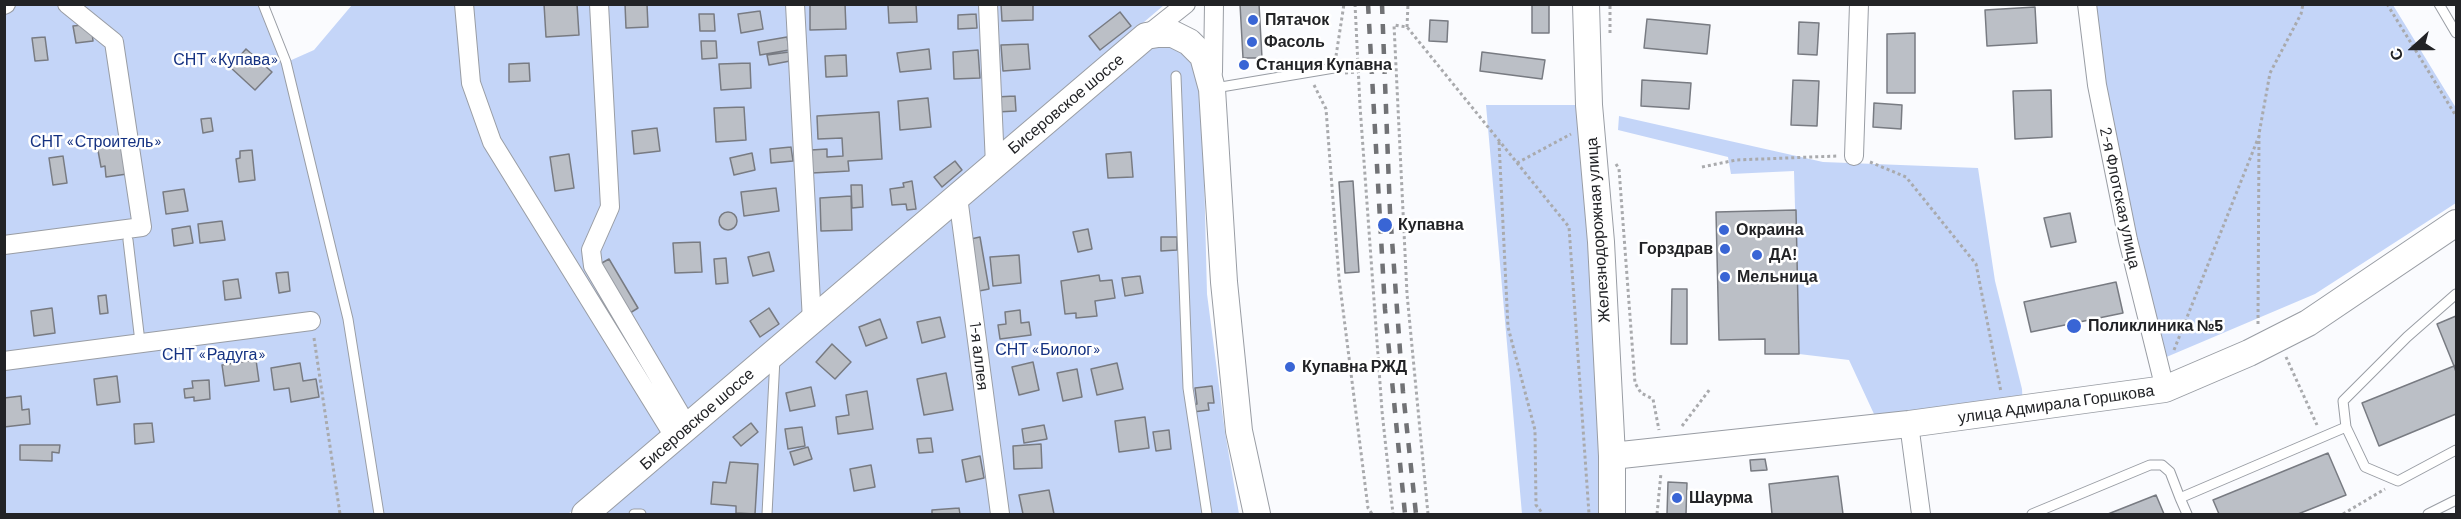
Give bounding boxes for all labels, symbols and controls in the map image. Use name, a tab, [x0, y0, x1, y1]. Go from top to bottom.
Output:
place label: Пятачок	[1265, 10, 1329, 30]
marker: Пятачок	[1246, 13, 1260, 27]
north arrow	[2383, 18, 2443, 78]
place label: Фасоль	[1264, 32, 1325, 52]
marker: Фасоль	[1245, 35, 1259, 49]
text: С	[2385, 46, 2407, 63]
park label: СНТ «Купава»	[173, 50, 279, 70]
street label: Бисеровское шоссе	[1004, 50, 1128, 158]
place label: Станция Купавна	[1256, 55, 1392, 75]
marker: Станция Купавна	[1237, 58, 1251, 72]
street label: 2-я Флотская улица	[2096, 126, 2144, 270]
park label: СНТ «Строитель»	[30, 132, 162, 152]
street label: Железнодорожная улица	[1582, 137, 1614, 323]
place label: Купавна	[1398, 215, 1464, 235]
marker: Купавна	[1376, 216, 1394, 234]
place label: Окраина	[1736, 220, 1804, 240]
marker: Окраина	[1717, 223, 1731, 237]
place label: Горздрав	[1639, 239, 1713, 259]
marker: Горздрав	[1718, 242, 1732, 256]
place label: ДА!	[1769, 245, 1797, 265]
marker: ДА!	[1750, 248, 1764, 262]
place label: Мельница	[1737, 267, 1818, 287]
marker: Мельница	[1718, 270, 1732, 284]
place label: Поликлиника №5	[2088, 316, 2223, 336]
marker: Поликлиника №5	[2065, 317, 2083, 335]
street label: 1-я аллея	[965, 321, 993, 391]
park label: СНТ «Биолог»	[995, 340, 1101, 360]
park label: СНТ «Радуга»	[162, 345, 266, 365]
place label: Купавна РЖД	[1302, 357, 1407, 377]
marker: Купавна РЖД	[1283, 360, 1297, 374]
street label: Бисеровское шоссе	[636, 364, 758, 474]
street label: улица Адмирала Горшкова	[1957, 381, 2155, 427]
place label: Шаурма	[1689, 488, 1753, 508]
marker: Шаурма	[1670, 491, 1684, 505]

